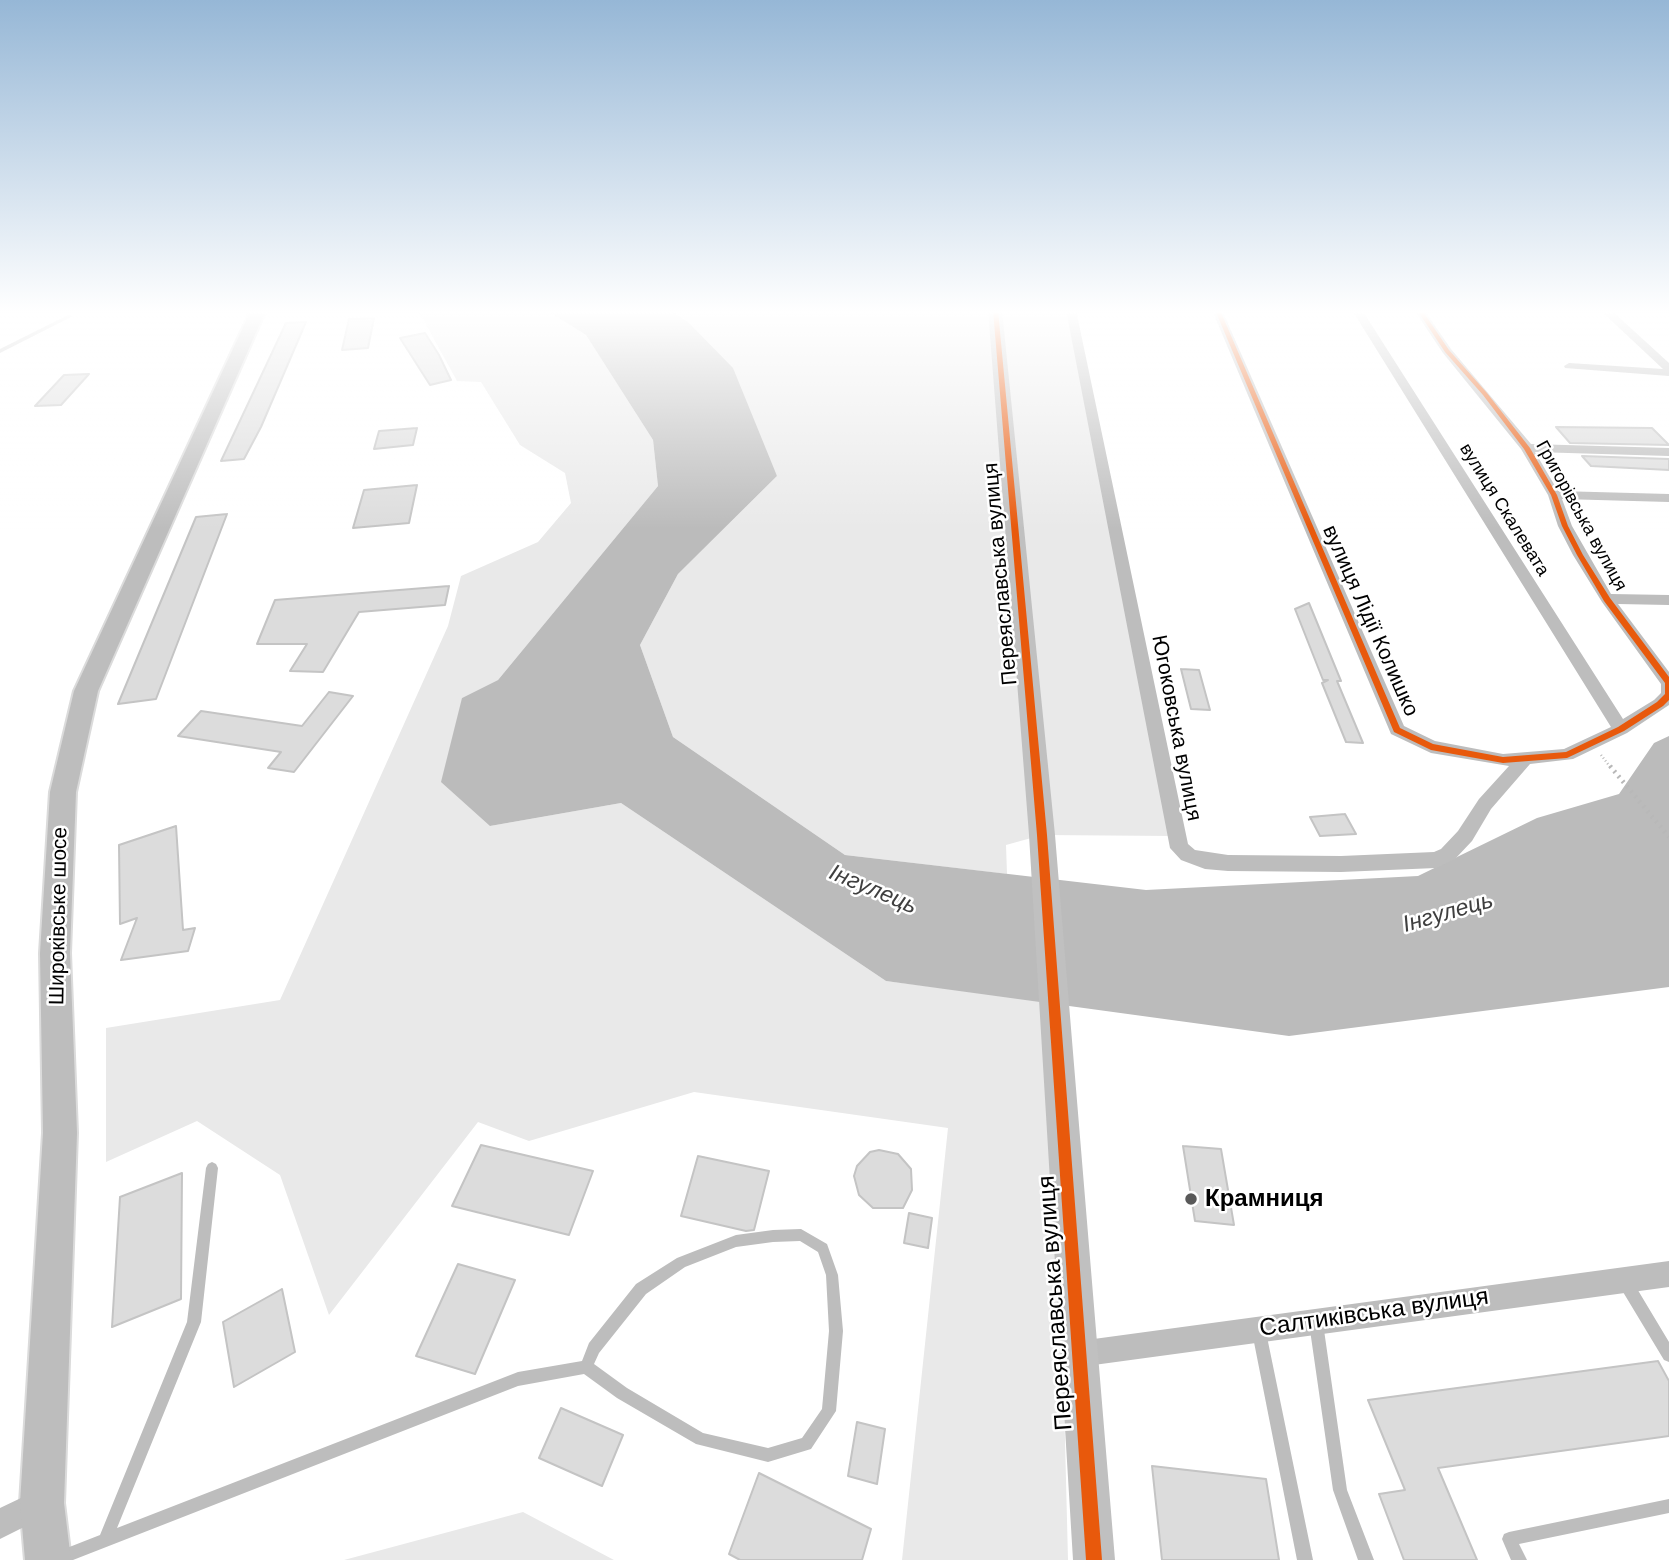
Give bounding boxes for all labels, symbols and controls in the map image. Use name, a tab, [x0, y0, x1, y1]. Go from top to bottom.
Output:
street label: Григорівська вулиця	[1531, 437, 1631, 595]
street label: вулиця Скалевата	[1455, 440, 1553, 580]
street label: Переяславська вулиця	[979, 462, 1023, 686]
street label: вулиця Лідії Колишко	[1317, 522, 1423, 720]
street label: Югоковська вулиця	[1146, 633, 1206, 823]
street label: Широківське шосе	[45, 827, 73, 1005]
water label: Інгулець	[825, 859, 921, 921]
water label: Інгулець	[1400, 887, 1496, 939]
street label: Переяславська вулиця	[1033, 1175, 1079, 1431]
place label: Крамниця	[1205, 1185, 1323, 1213]
marker: Крамниця	[1183, 1191, 1199, 1207]
street label: Салтиківська вулиця	[1258, 1283, 1490, 1343]

